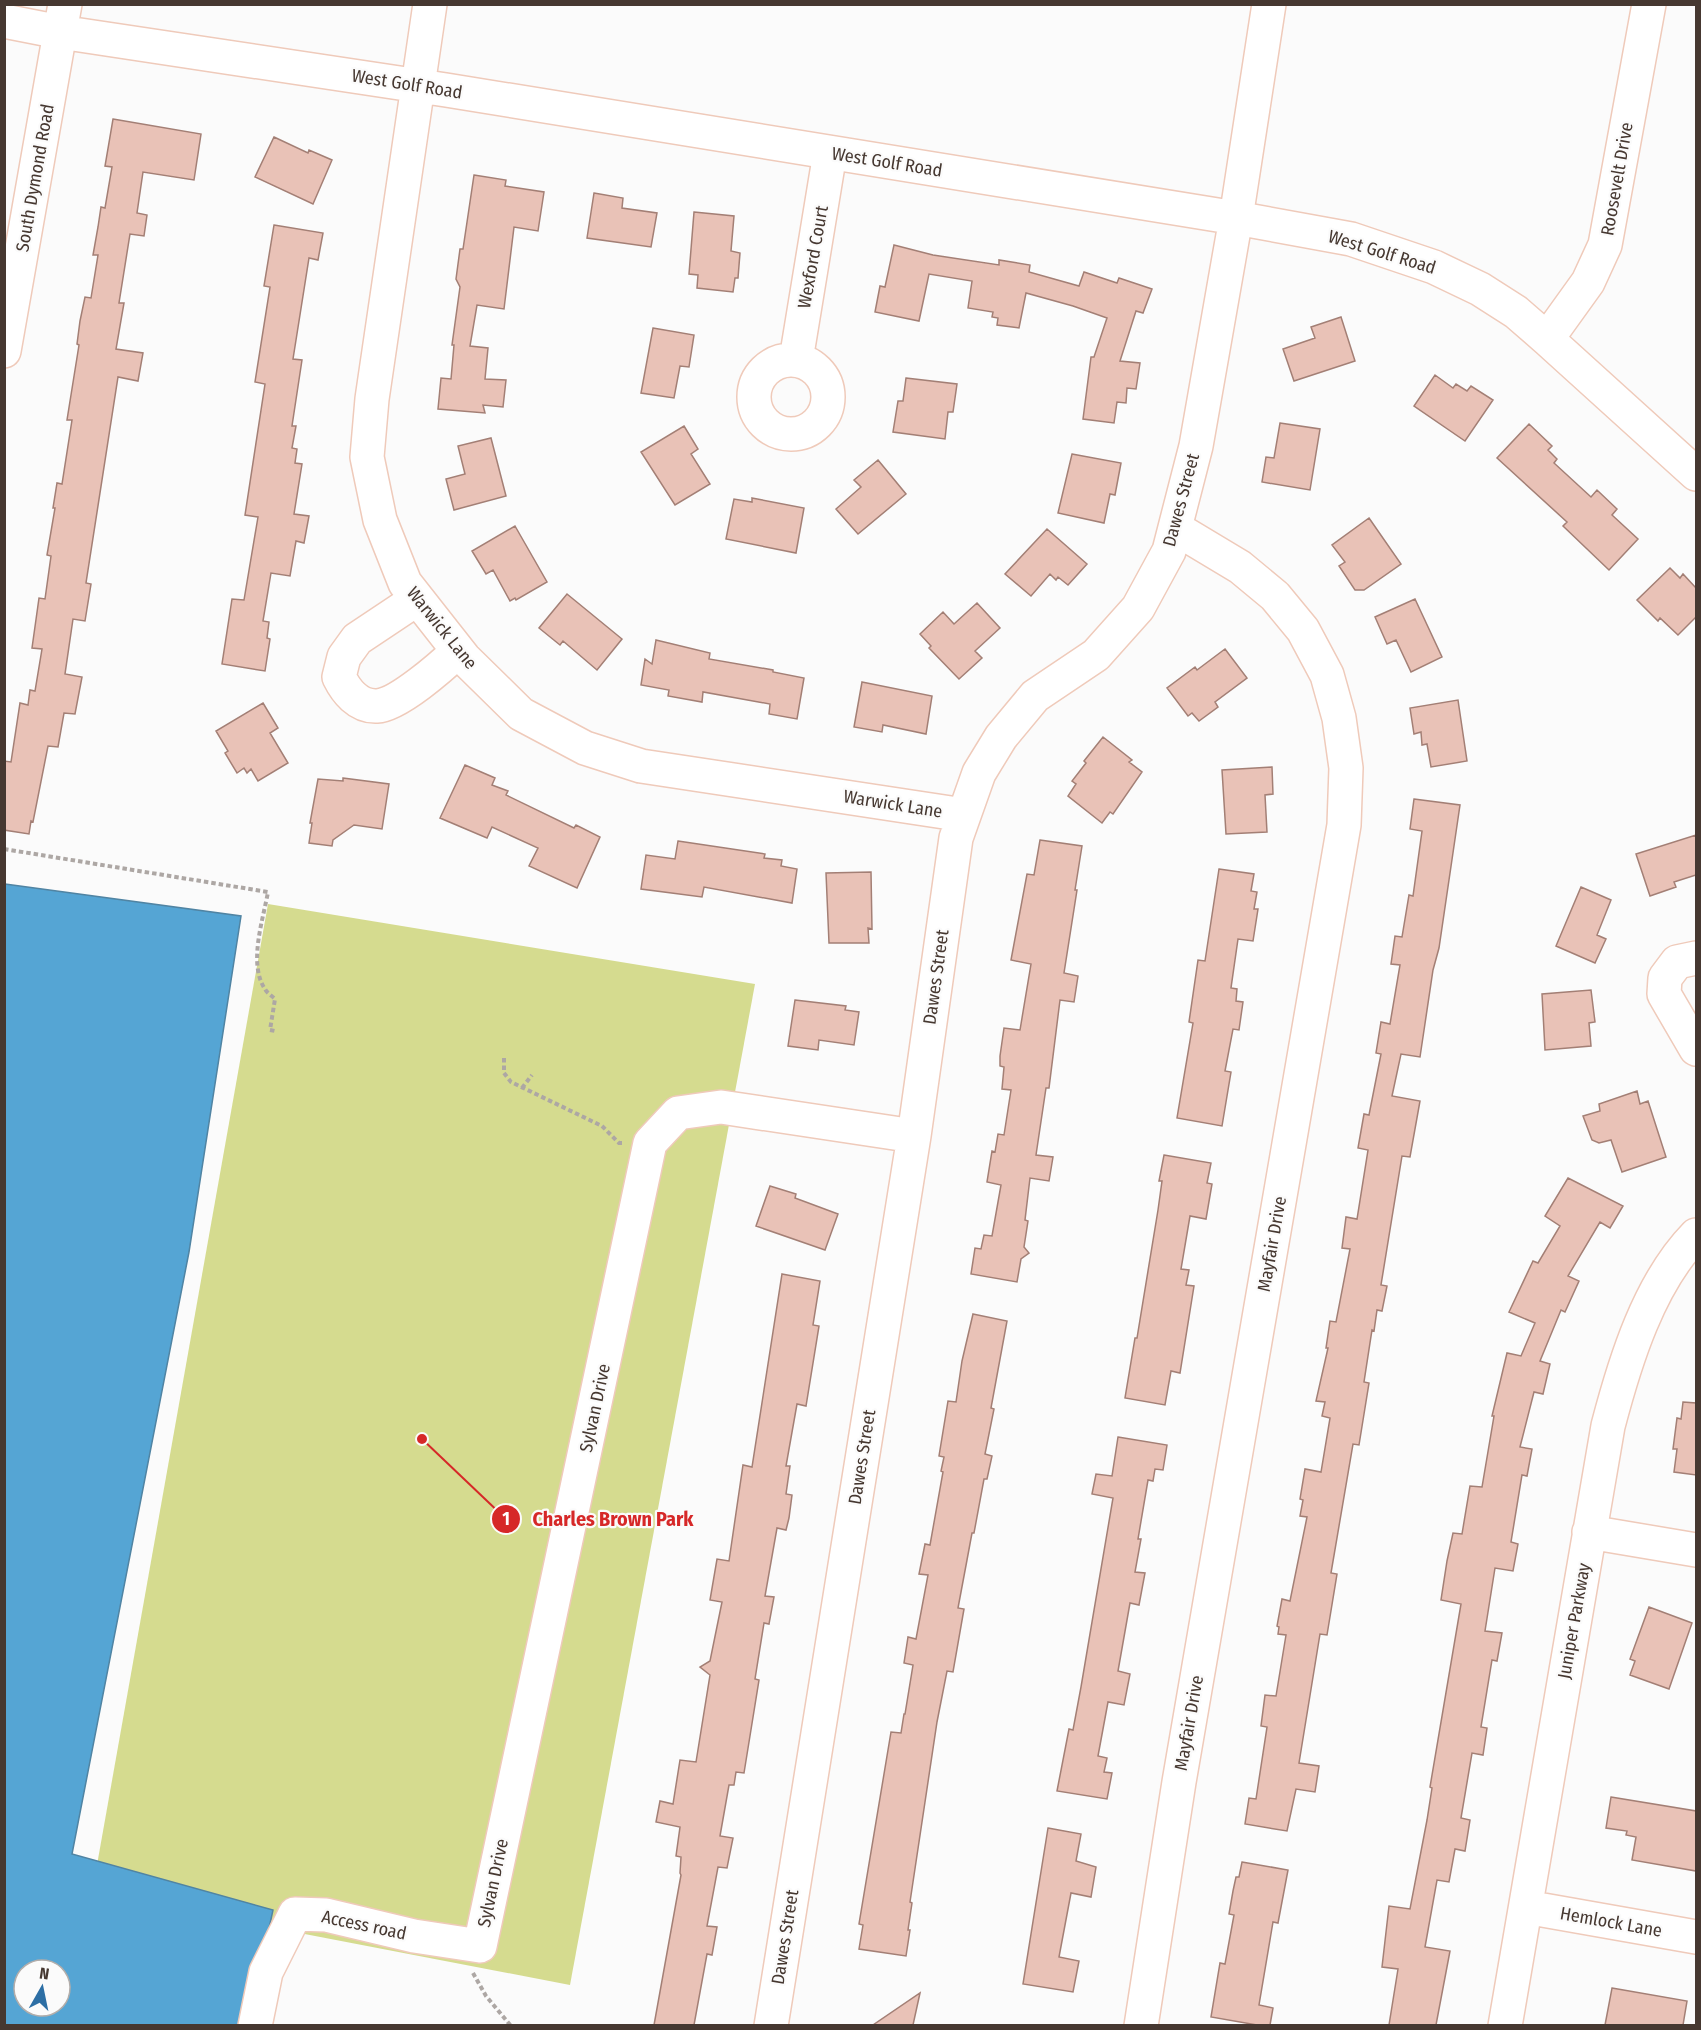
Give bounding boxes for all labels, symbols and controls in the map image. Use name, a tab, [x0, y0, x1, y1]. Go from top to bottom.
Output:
street label: West Golf Road	[350, 64, 464, 104]
street label: South Dymond Road	[11, 102, 59, 254]
street label: Roosevelt Drive	[1596, 120, 1638, 237]
street label: West Golf Road	[830, 142, 944, 182]
street label: Wexford Court	[793, 204, 833, 310]
street label: West Golf Road	[1325, 225, 1439, 279]
street label: Dawes Street	[1158, 451, 1204, 549]
street label: Warwick Lane	[402, 582, 482, 674]
street label: Warwick Lane	[842, 785, 944, 823]
street label: Dawes Street	[918, 928, 954, 1026]
street label: Mayfair Drive	[1253, 1194, 1291, 1293]
street label: Sylvan Drive	[575, 1362, 615, 1454]
street label: Dawes Street	[844, 1408, 880, 1506]
callout: Charles Brown Park	[491, 1500, 706, 1538]
text: Charles Brown Park	[533, 1507, 694, 1531]
text: 1	[502, 1508, 510, 1530]
street label: Juniper Parkway	[1553, 1561, 1595, 1681]
street label: Mayfair Drive	[1170, 1673, 1208, 1772]
street label: Sylvan Drive	[473, 1837, 513, 1929]
street label: Dawes Street	[767, 1888, 803, 1986]
street label: Hemlock Lane	[1558, 1902, 1664, 1942]
street label: Access road	[320, 1905, 408, 1945]
north arrow	[12, 1958, 72, 2018]
text: N	[38, 1964, 50, 1984]

